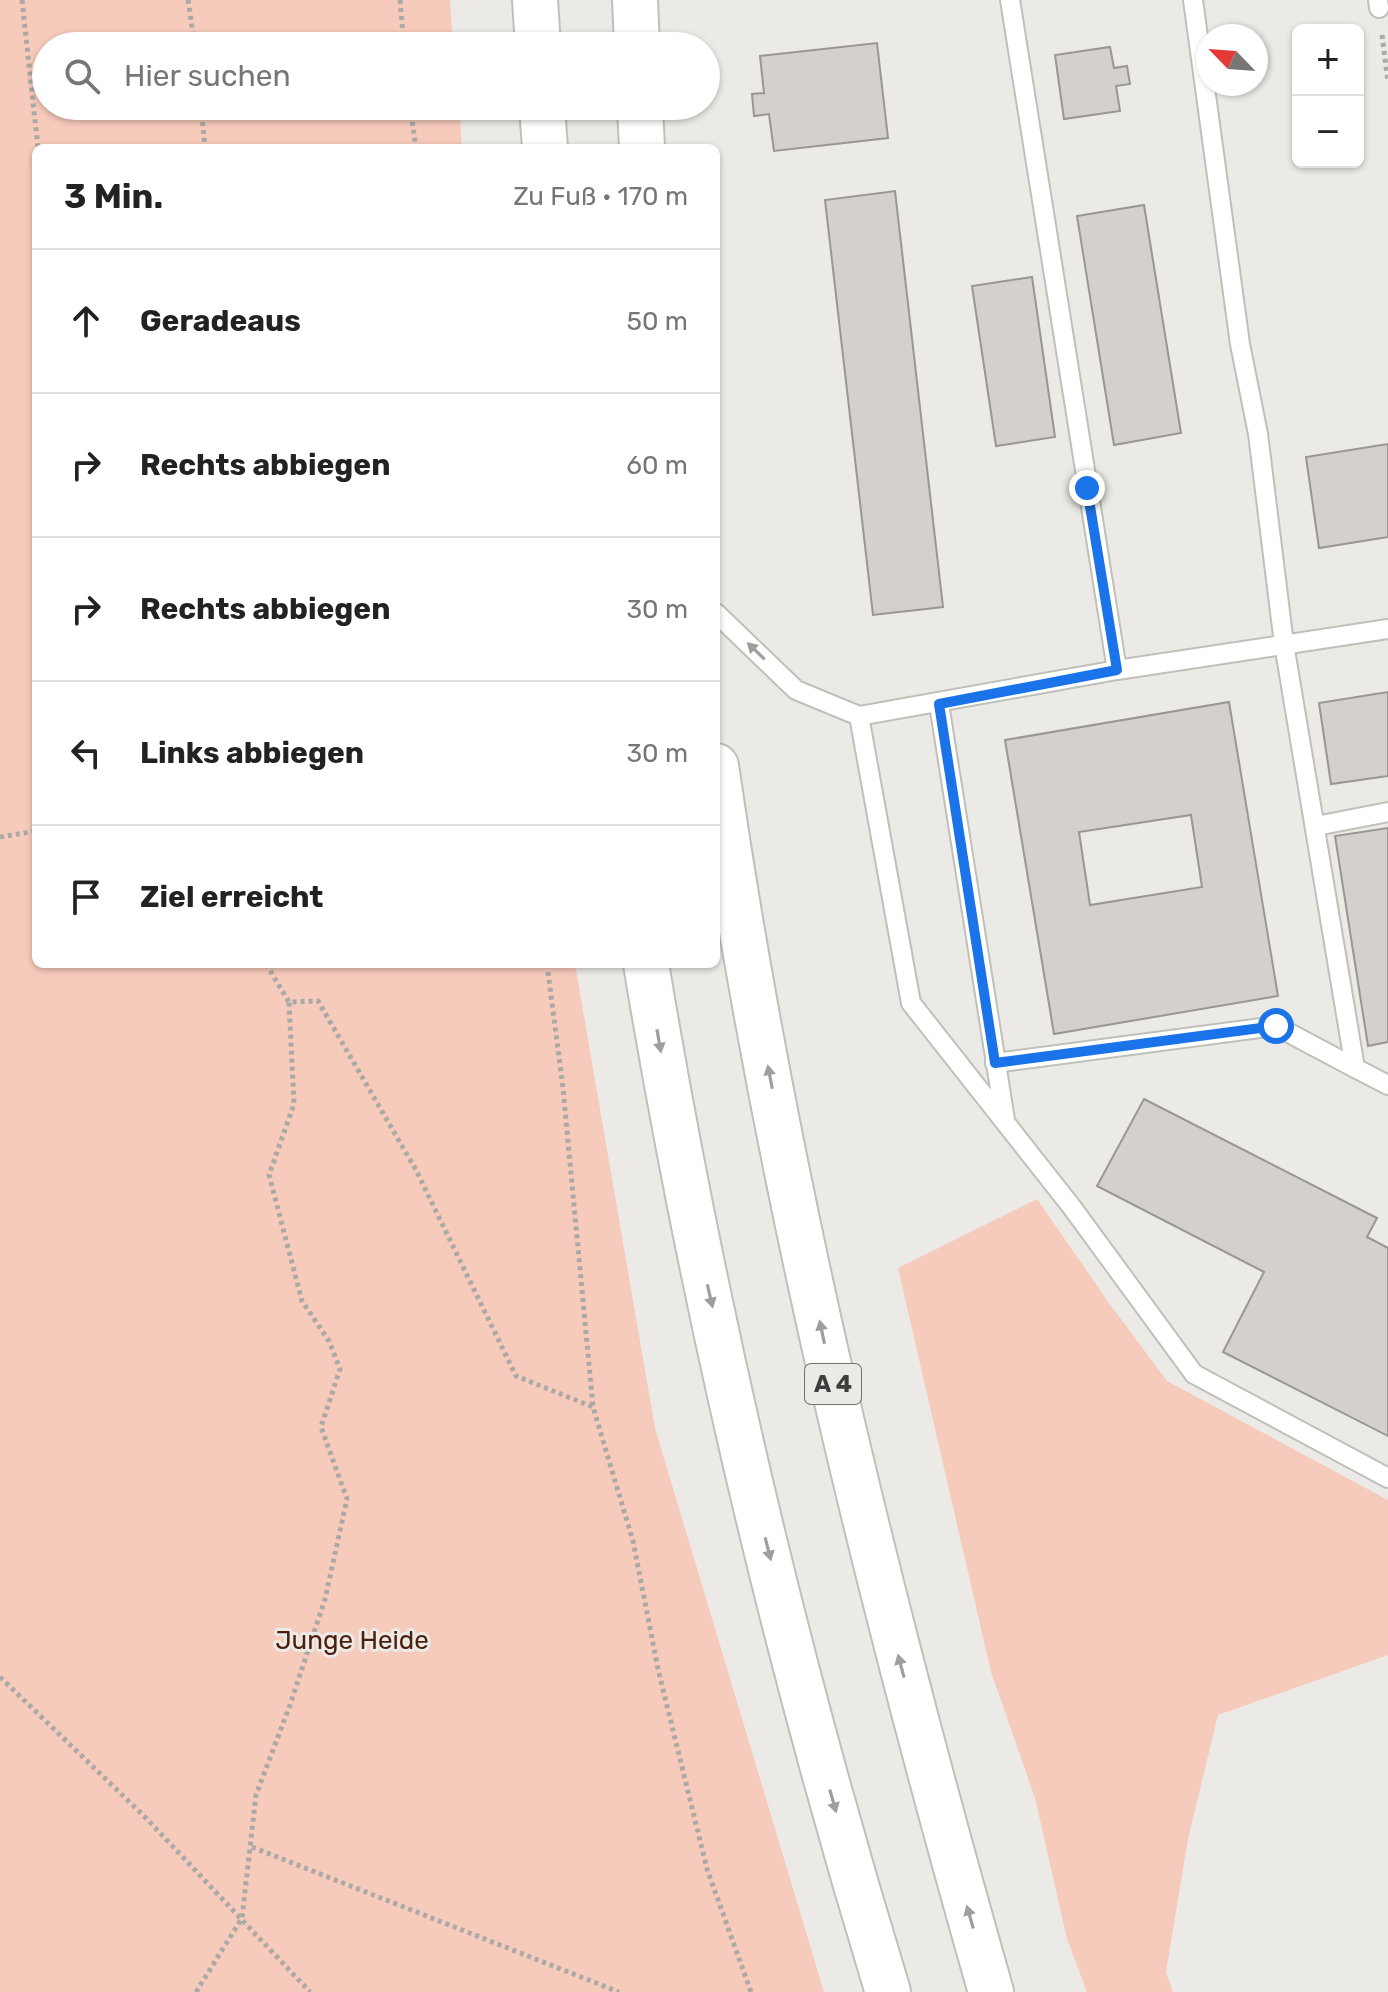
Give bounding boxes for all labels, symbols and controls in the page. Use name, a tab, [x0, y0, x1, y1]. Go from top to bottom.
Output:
north arrow	[1196, 24, 1268, 96]
map controls	[1292, 24, 1364, 168]
button: +	[1292, 24, 1364, 96]
search box	[32, 32, 720, 120]
icon: search	[60, 54, 104, 98]
text: Hier suchen	[124, 58, 291, 94]
button: −	[1292, 96, 1364, 168]
text: 3 Min.	[64, 176, 163, 217]
text: Zu Fuß · 170 m	[513, 181, 688, 212]
icon: ahead	[64, 299, 108, 343]
text: Geradeaus	[140, 303, 301, 339]
text: 50 m	[627, 306, 688, 337]
icon: right	[64, 443, 108, 487]
text: Rechts abbiegen	[140, 447, 390, 483]
text: 60 m	[626, 450, 688, 481]
route end	[1069, 470, 1105, 506]
icon: right	[64, 587, 108, 631]
text: Rechts abbiegen	[140, 591, 390, 627]
text: 30 m	[626, 594, 688, 625]
one-way arrow	[747, 642, 766, 661]
icon: left	[64, 731, 108, 775]
text: Links abbiegen	[140, 735, 364, 771]
text: 30 m	[626, 738, 688, 769]
icon: arrive	[64, 875, 108, 919]
text: Ziel erreicht	[140, 879, 323, 915]
route start	[1258, 1008, 1294, 1044]
one-way arrow	[653, 1029, 666, 1054]
one-way arrow	[763, 1064, 776, 1089]
one-way arrow	[704, 1284, 717, 1309]
one-way arrow	[815, 1319, 828, 1344]
road number: A 4	[805, 1364, 861, 1404]
one-way arrow	[762, 1537, 774, 1562]
park label: Junge Heide	[275, 1625, 429, 1656]
one-way arrow	[895, 1654, 907, 1679]
one-way arrow	[828, 1788, 840, 1813]
one-way arrow	[963, 1905, 976, 1929]

